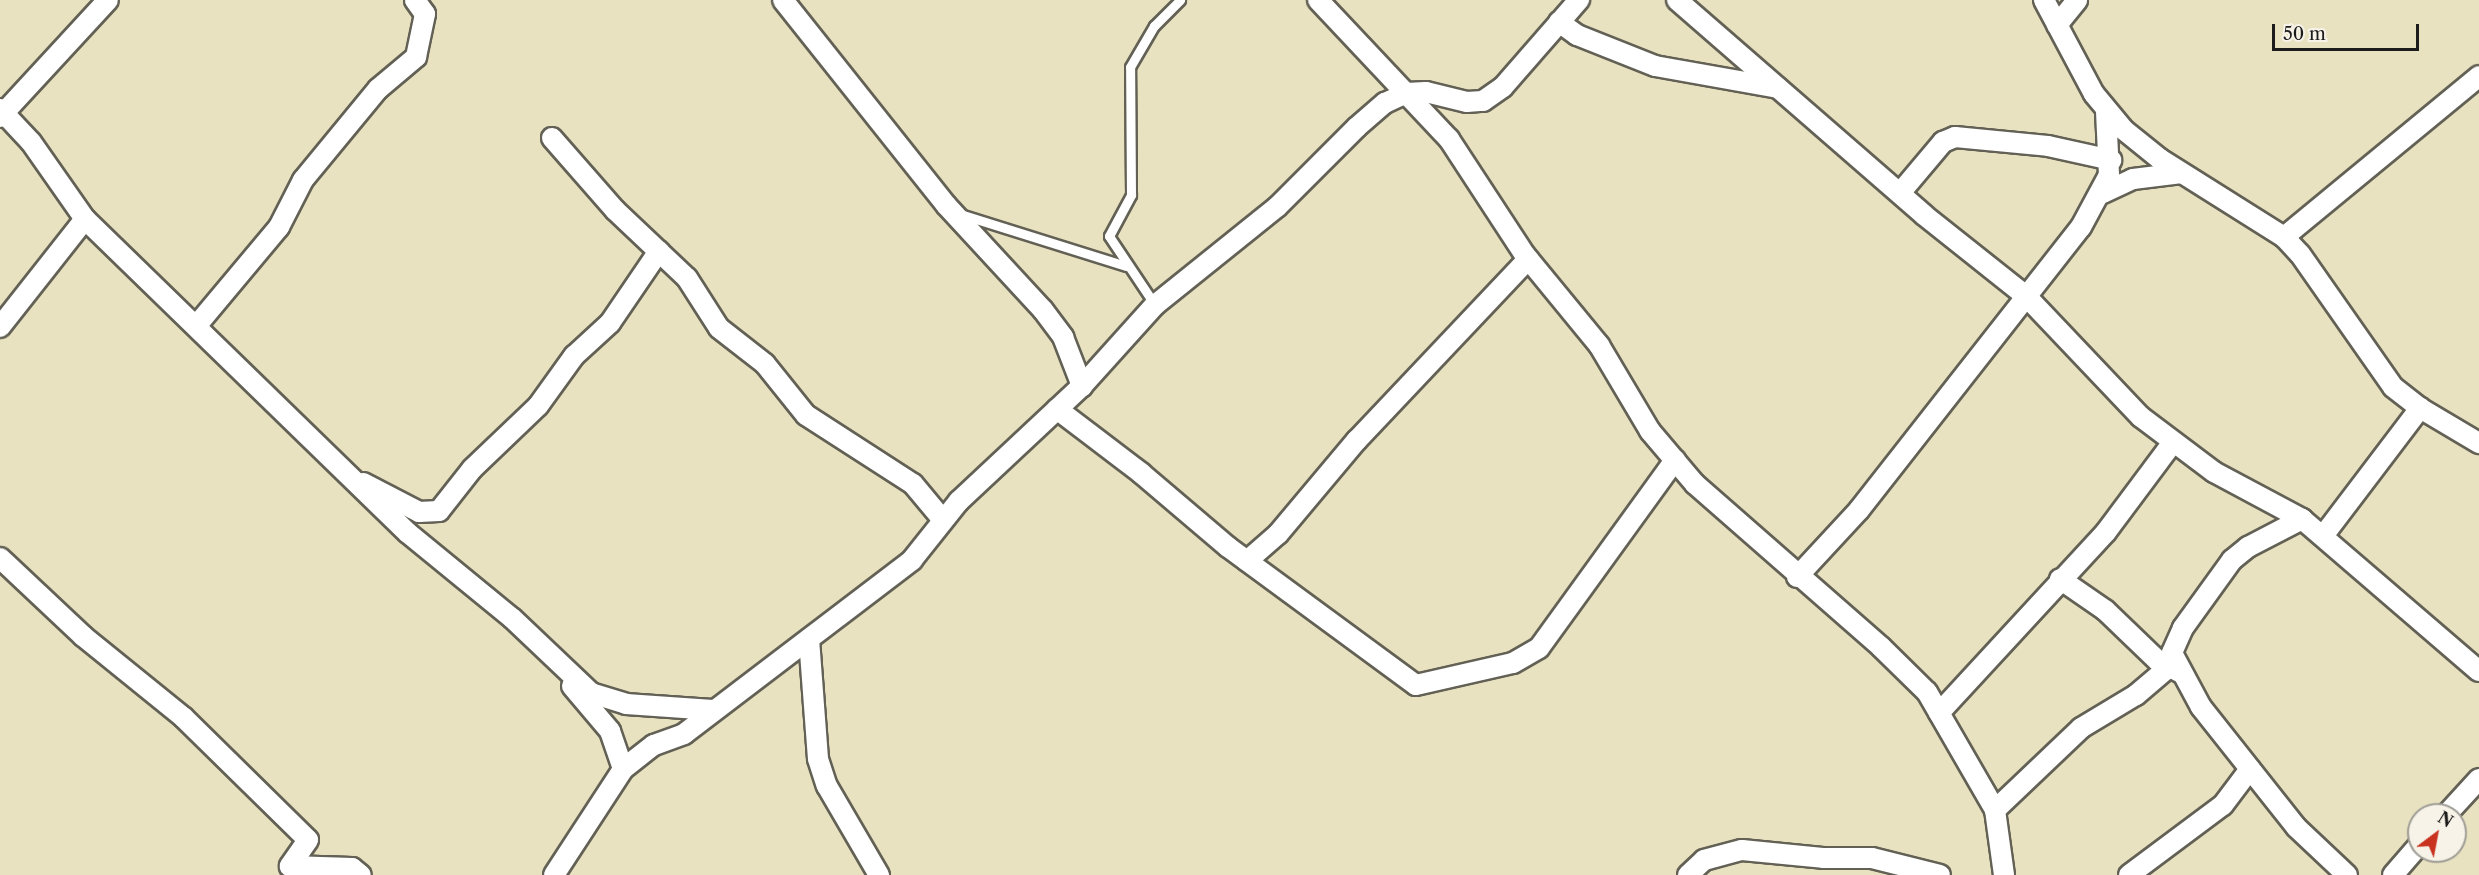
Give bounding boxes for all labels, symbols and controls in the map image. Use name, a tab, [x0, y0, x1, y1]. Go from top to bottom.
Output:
scale bar	[2275, 12, 2422, 50]
text: 50 m	[2283, 23, 2326, 45]
north arrow	[2407, 803, 2467, 863]
text: N	[2434, 807, 2457, 832]

